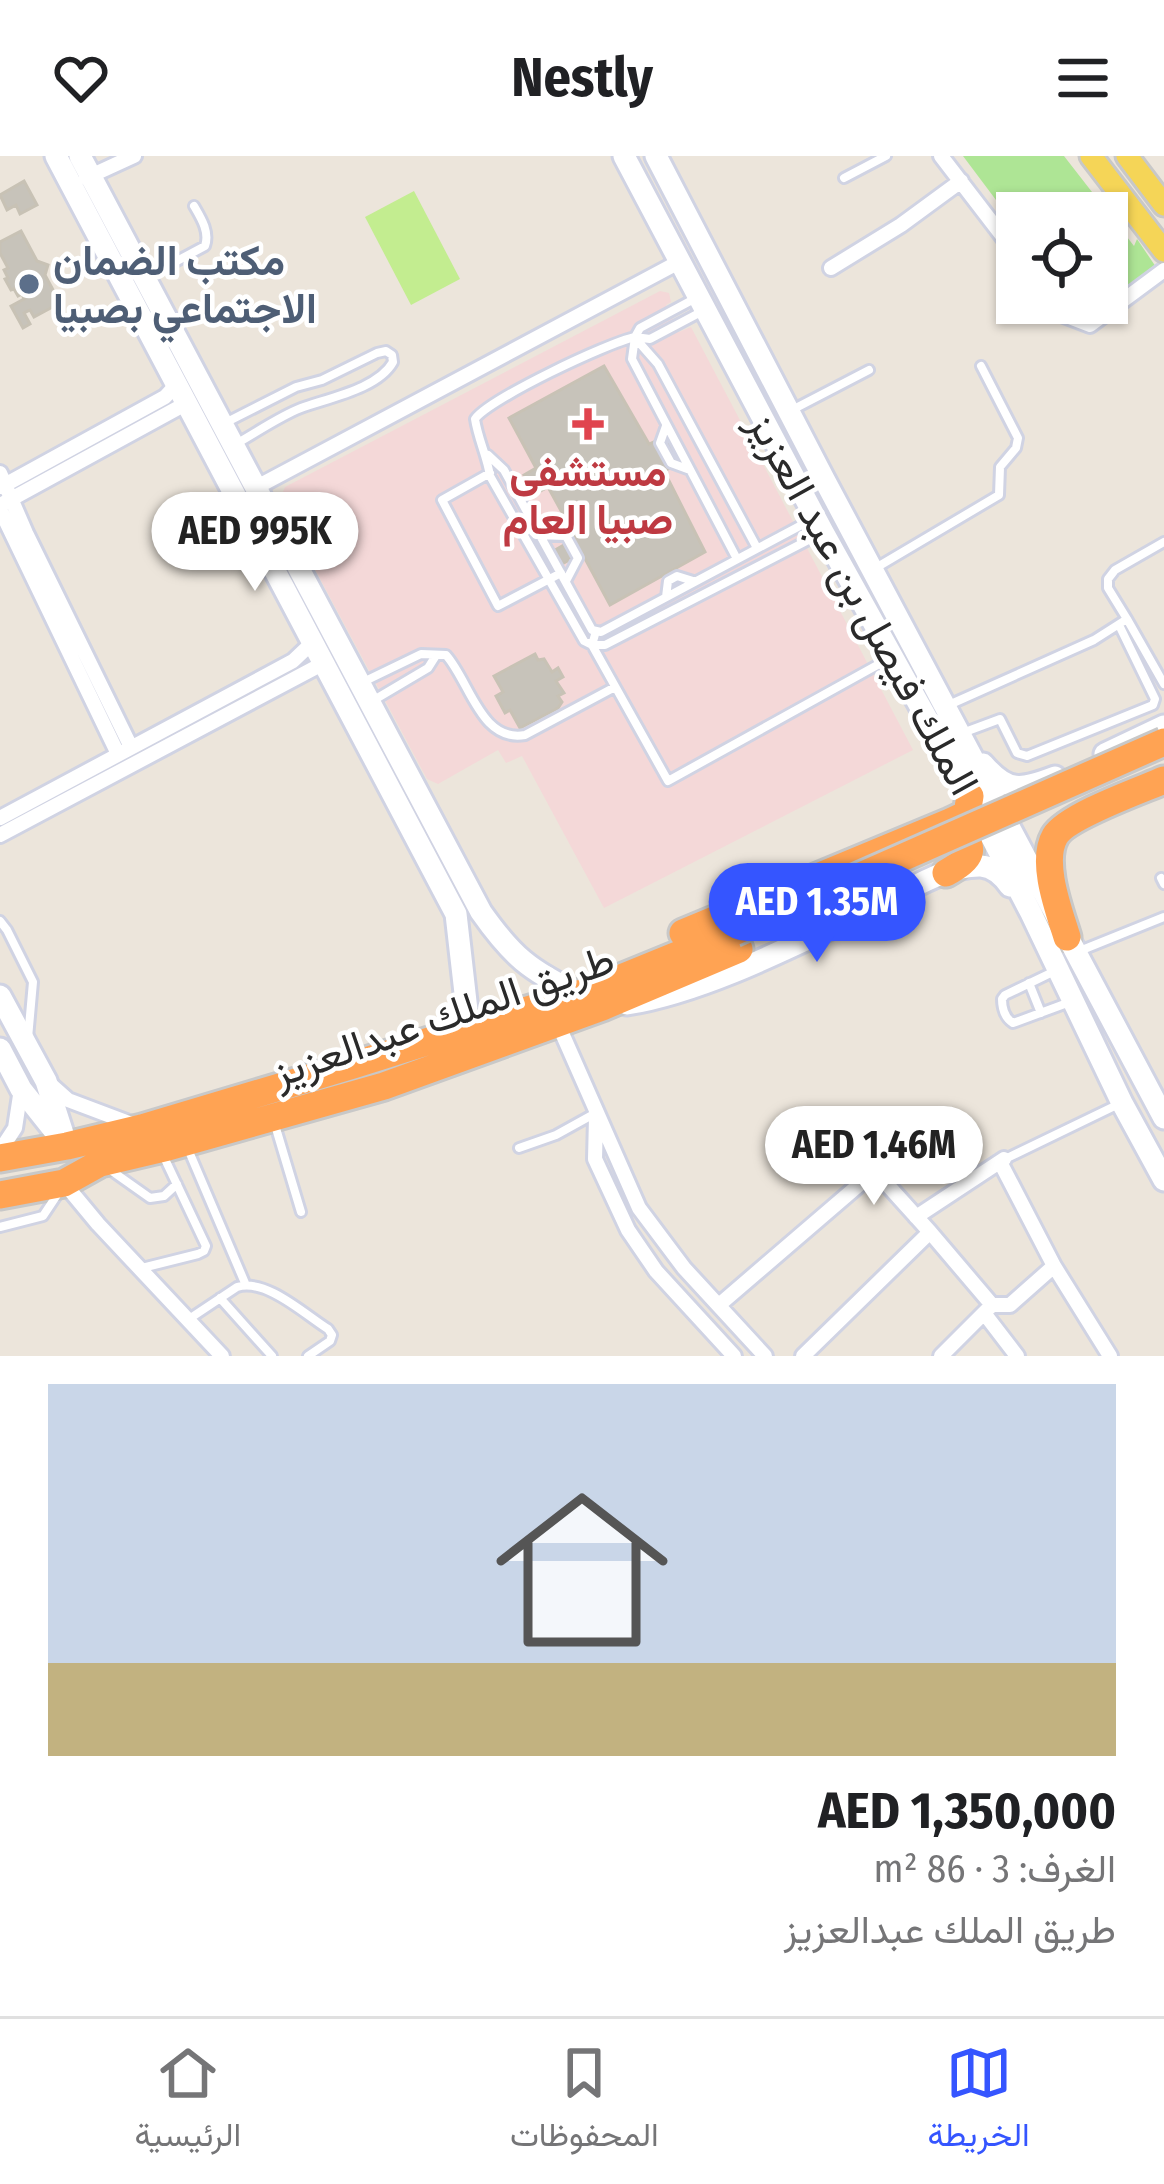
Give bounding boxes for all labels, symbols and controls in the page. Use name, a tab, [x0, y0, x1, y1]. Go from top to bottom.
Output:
icon: heart	[48, 45, 114, 111]
icon: menu	[1050, 45, 1116, 111]
text: Nestly	[511, 46, 653, 110]
map controls	[996, 192, 1128, 324]
button: locate	[996, 192, 1128, 324]
place label: مكتب الضمان الاجتماعي بصبيا	[53, 236, 317, 343]
marker: مكتب الضمان الاجتماعي بصبيا	[16, 271, 42, 297]
street label: الملك فيصل بن عبد العزيز	[736, 402, 989, 804]
marker: مستشفى صبيا العام	[572, 408, 604, 440]
place label: مستشفى صبيا العام	[503, 447, 673, 547]
pin: AED 995K	[131, 492, 379, 594]
text: AED 995K	[178, 508, 332, 554]
pin: AED 1.35M	[680, 863, 954, 965]
text: AED 1.35M	[736, 879, 898, 925]
street label: طريق الملك عبدالعزيز	[265, 934, 621, 1099]
pin: AED 1.46M	[737, 1106, 1011, 1208]
text: AED 1.46M	[792, 1122, 956, 1168]
icon: home	[474, 1462, 690, 1678]
text: AED 1,350,000	[818, 1780, 1116, 1842]
text: الغرف: 3 · 86 m²	[874, 1846, 1116, 1892]
text: طريق الملك عبدالعزيز	[784, 1907, 1116, 1953]
tab: الرئيسية	[134, 2040, 241, 2164]
tab: المحفوظات	[510, 2040, 659, 2164]
tab: الخريطة	[928, 2040, 1030, 2164]

